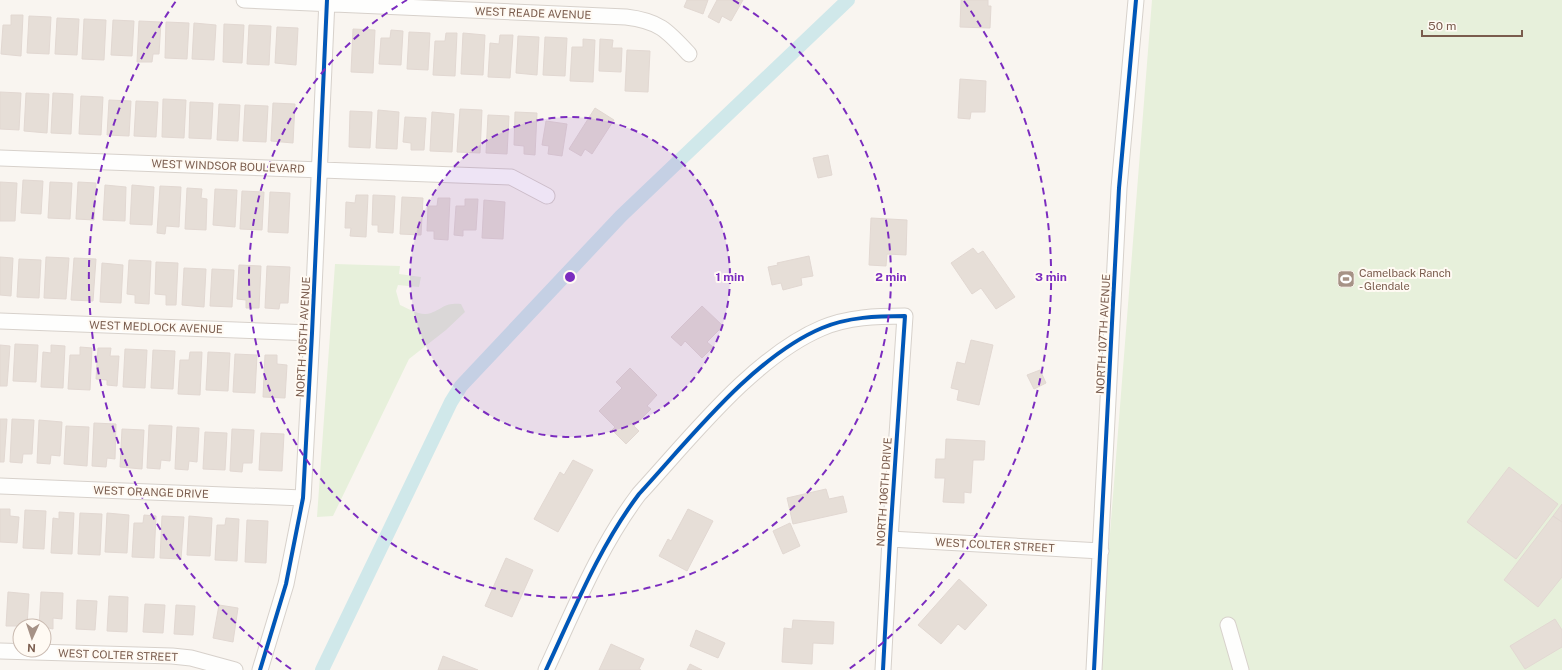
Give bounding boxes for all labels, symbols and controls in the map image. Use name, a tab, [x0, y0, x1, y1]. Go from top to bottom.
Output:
street label: WEST READE AVENUE	[475, 5, 592, 21]
scale bar	[1422, 12, 1522, 38]
text: 50 m	[1428, 19, 1456, 33]
street label: WEST WINDSOR BOULEVARD	[151, 157, 305, 175]
place label: Camelback Ranch - Glendale	[1359, 267, 1451, 292]
sports icon: Camelback Ranch - Glendale	[1336, 269, 1356, 289]
centre of rings	[563, 270, 577, 284]
text: 1 min	[716, 270, 744, 284]
text: 2 min	[875, 270, 907, 284]
text: 3 min	[1035, 270, 1067, 284]
street label: NORTH 107TH AVENUE	[1094, 274, 1112, 394]
street label: NORTH 105TH AVENUE	[294, 276, 312, 398]
street label: WEST MEDLOCK AVENUE	[89, 319, 223, 335]
street label: NORTH 106TH DRIVE	[874, 437, 894, 547]
street label: WEST ORANGE DRIVE	[93, 484, 209, 500]
street label: WEST COLTER STREET	[935, 536, 1056, 554]
north arrow	[12, 618, 52, 658]
text: N	[27, 642, 36, 654]
street label: WEST COLTER STREET	[58, 647, 179, 663]

